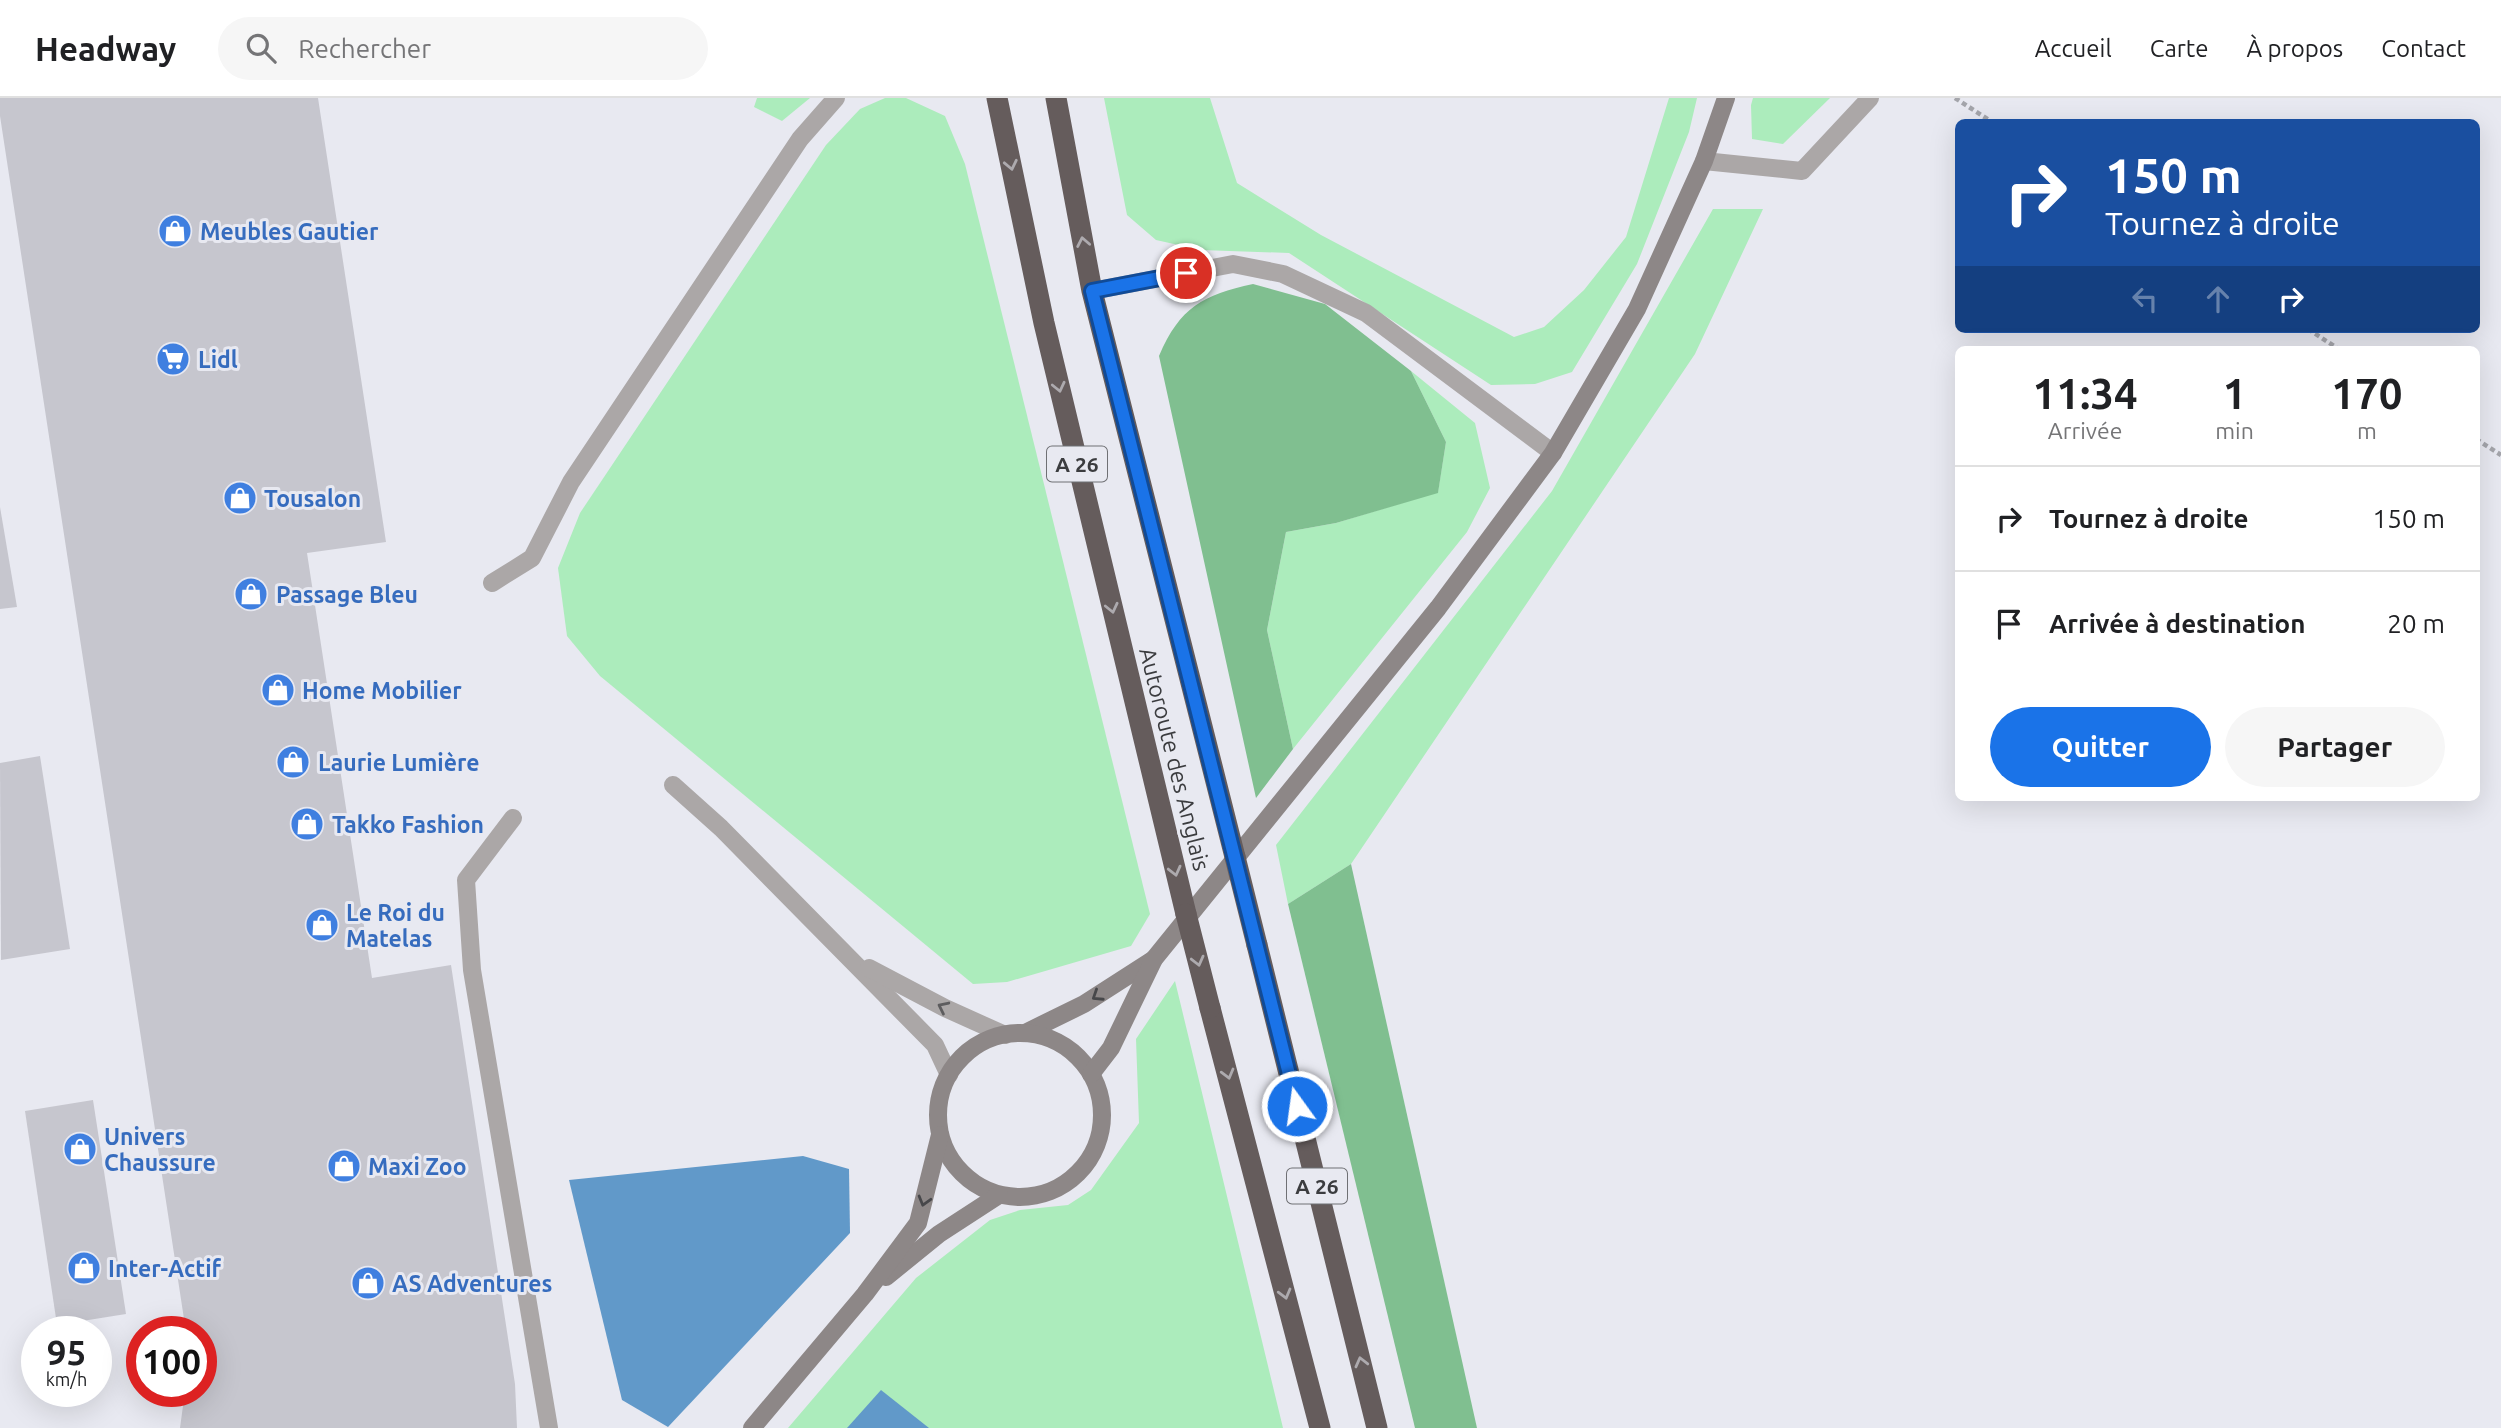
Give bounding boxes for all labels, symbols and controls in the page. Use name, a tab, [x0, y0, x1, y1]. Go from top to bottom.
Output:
search box	[218, 17, 708, 80]
icon: search	[242, 29, 280, 67]
text: Headway	[35, 30, 176, 67]
text: Rechercher	[298, 34, 431, 63]
text: Accueil	[2035, 35, 2112, 62]
text: Carte	[2150, 35, 2209, 62]
text: À propos	[2247, 35, 2343, 62]
text: Contact	[2381, 35, 2466, 62]
icon: right	[1990, 147, 2081, 238]
text: 150 m	[2105, 147, 2242, 202]
one-way arrow	[1002, 159, 1017, 171]
text: Tournez à droite	[2105, 205, 2340, 241]
shop icon: Meubles Gautier	[156, 212, 194, 250]
place label: Meubles Gautier	[200, 219, 379, 244]
one-way arrow	[1076, 236, 1091, 248]
pin	[1156, 243, 1216, 303]
icon: arrive	[1167, 254, 1205, 292]
icon: left	[2126, 280, 2164, 318]
icon: ahead	[2199, 280, 2237, 318]
icon: right	[2272, 280, 2310, 318]
supermarket icon: Lidl	[154, 340, 192, 378]
place label: Lidl	[198, 347, 238, 372]
text: 11:34	[2033, 370, 2138, 417]
text: 1	[2223, 370, 2246, 417]
text: 170	[2331, 370, 2402, 417]
one-way arrow	[1051, 381, 1065, 393]
text: Arrivée	[2048, 418, 2122, 443]
text: min	[2215, 418, 2254, 443]
text: m	[2357, 418, 2377, 443]
road number: A 26	[1047, 446, 1107, 482]
shop icon: Tousalon	[221, 479, 259, 517]
place label: Tousalon	[264, 486, 361, 511]
icon: right	[1990, 500, 2028, 538]
text: Tournez à droite	[2049, 504, 2248, 533]
text: 150 m	[2373, 504, 2445, 533]
shop icon: Passage Bleu	[232, 575, 270, 613]
place label: Passage Bleu	[276, 582, 418, 607]
one-way arrow	[1104, 602, 1118, 614]
icon: arrive	[1990, 605, 2028, 643]
text: Arrivée à destination	[2049, 609, 2305, 638]
text: 20 m	[2387, 609, 2445, 638]
street label: Autoroute des Anglais	[1135, 645, 1215, 873]
shop icon: Home Mobilier	[259, 671, 297, 709]
place label: Home Mobilier	[302, 678, 462, 703]
button: Quitter	[1990, 707, 2211, 787]
button: Partager	[2225, 707, 2445, 787]
shop icon: Laurie Lumière	[274, 743, 312, 781]
place label: Laurie Lumière	[318, 750, 479, 775]
shop icon: Takko Fashion	[288, 805, 326, 843]
place label: Takko Fashion	[332, 812, 484, 837]
one-way arrow	[1167, 865, 1181, 877]
place label: Le Roi du Matelas	[346, 900, 445, 951]
shop icon: Le Roi du Matelas	[303, 906, 341, 944]
one-way arrow	[1190, 955, 1204, 967]
one-way arrow	[1091, 987, 1104, 1000]
one-way arrow	[938, 1001, 950, 1015]
one-way arrow	[1220, 1068, 1234, 1080]
position arrow	[1260, 1069, 1334, 1143]
place label: Univers Chaussure	[104, 1124, 216, 1175]
shop icon: Univers Chaussure	[61, 1130, 99, 1168]
shop icon: Maxi Zoo	[325, 1147, 363, 1185]
place label: Maxi Zoo	[368, 1154, 467, 1179]
road number: A 26	[1287, 1168, 1347, 1204]
one-way arrow	[918, 1195, 933, 1207]
shop icon: Inter-Actif	[65, 1249, 103, 1287]
place label: Inter-Actif	[108, 1256, 222, 1281]
shop icon: AS Adventures	[349, 1264, 387, 1302]
place label: AS Adventures	[392, 1271, 552, 1296]
one-way arrow	[1277, 1288, 1291, 1300]
speed limit sign: 100	[126, 1316, 217, 1407]
text: 95	[47, 1332, 86, 1372]
one-way arrow	[1355, 1356, 1369, 1368]
text: km/h	[46, 1369, 87, 1389]

